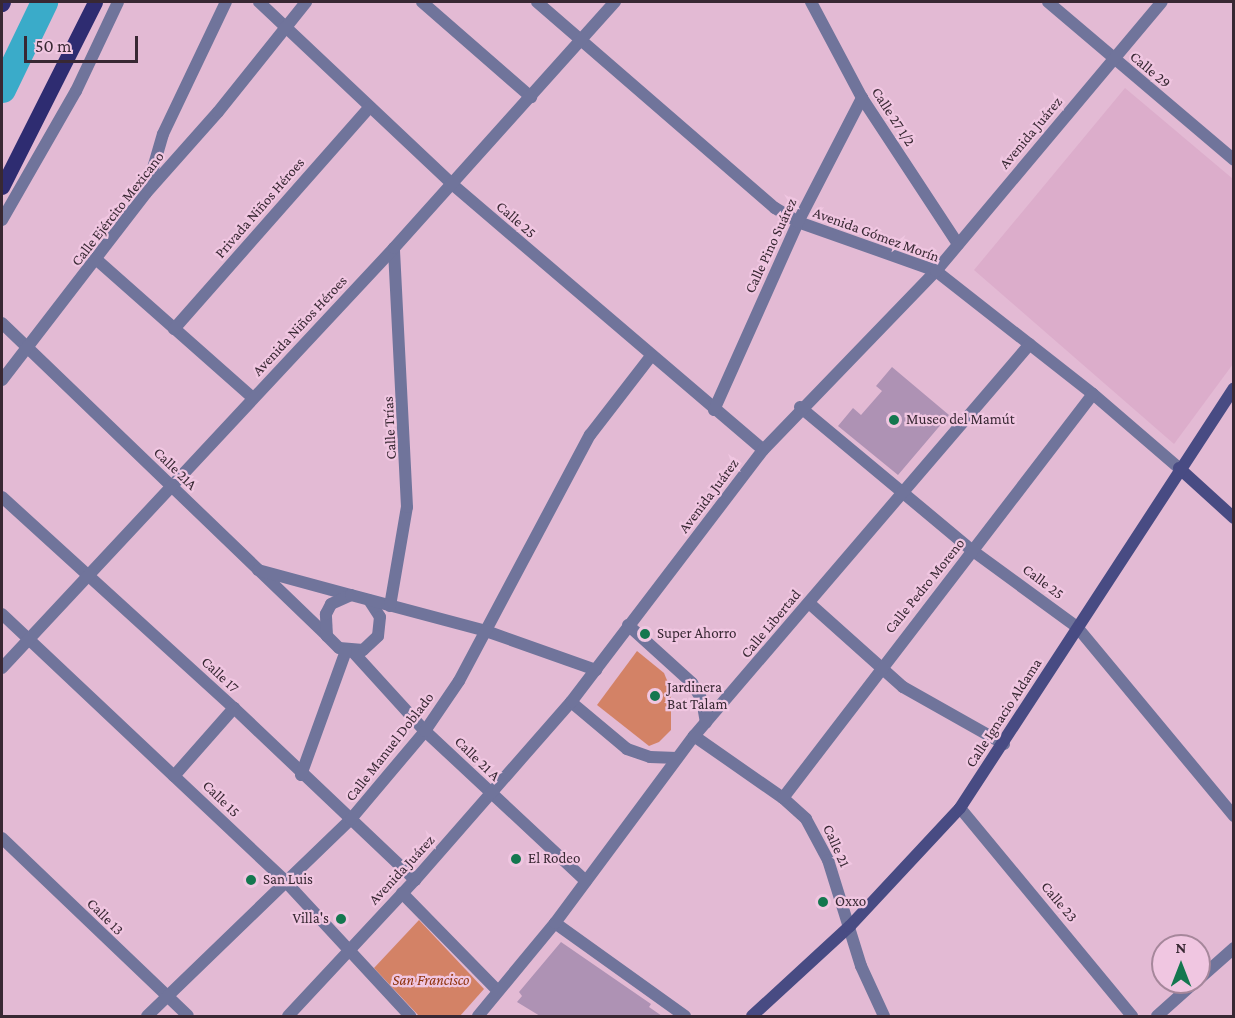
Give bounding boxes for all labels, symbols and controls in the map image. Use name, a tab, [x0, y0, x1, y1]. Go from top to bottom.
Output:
scale bar	[27, 24, 141, 62]
text: 50 m	[35, 36, 72, 56]
street label: Calle 29	[1126, 48, 1174, 92]
street label: Calle 27 1/2	[867, 84, 919, 150]
street label: Avenida Juárez	[996, 93, 1066, 173]
street label: Calle Ejército Mexicano	[68, 148, 168, 270]
street label: Privada Niños Héroes	[211, 154, 309, 262]
street label: Calle Pino Suárez	[741, 196, 801, 296]
street label: Calle 25	[492, 198, 540, 242]
street label: Avenida Gómez Morín	[810, 204, 942, 266]
street label: Avenida Niños Héroes	[249, 272, 351, 380]
street label: Calle Trías	[379, 396, 401, 460]
place label: Museo del Mamút	[906, 411, 1015, 429]
marker: Museo del Mamút	[887, 413, 901, 427]
street label: Calle 21A	[149, 444, 201, 494]
street label: Avenida Juárez	[675, 455, 743, 537]
street label: Calle Pedro Moreno	[881, 535, 969, 637]
street label: Calle 25	[1019, 561, 1067, 603]
street label: Calle Libertad	[737, 586, 805, 662]
place label: Super Ahorro	[657, 625, 736, 643]
marker: Super Ahorro	[638, 627, 652, 641]
street label: Calle 17	[197, 653, 243, 697]
street label: Calle Ignacio Aldama	[962, 655, 1046, 771]
place label: Jardinera Bat Talam	[667, 678, 727, 713]
street label: Calle Manuel Doblado	[342, 689, 438, 805]
marker: Jardinera Bat Talam	[648, 689, 662, 703]
street label: Calle 21 A	[450, 733, 504, 785]
street label: Calle 15	[199, 777, 243, 821]
street label: Calle 21	[819, 822, 853, 870]
street label: Avenida Juárez	[365, 831, 439, 909]
place label: El Rodeo	[528, 850, 580, 868]
marker: El Rodeo	[509, 852, 523, 866]
place label: San Luis	[263, 871, 313, 889]
marker: San Luis	[244, 873, 258, 887]
street label: Calle 23	[1037, 878, 1081, 926]
place label: Oxxo	[835, 893, 866, 911]
street label: Calle 13	[83, 895, 127, 939]
marker: Oxxo	[816, 895, 830, 909]
place label: Villa's	[293, 910, 329, 928]
marker: Villa's	[334, 912, 348, 926]
north arrow	[1151, 934, 1211, 994]
text: N	[1176, 939, 1186, 956]
park label: San Francisco	[393, 972, 469, 990]

